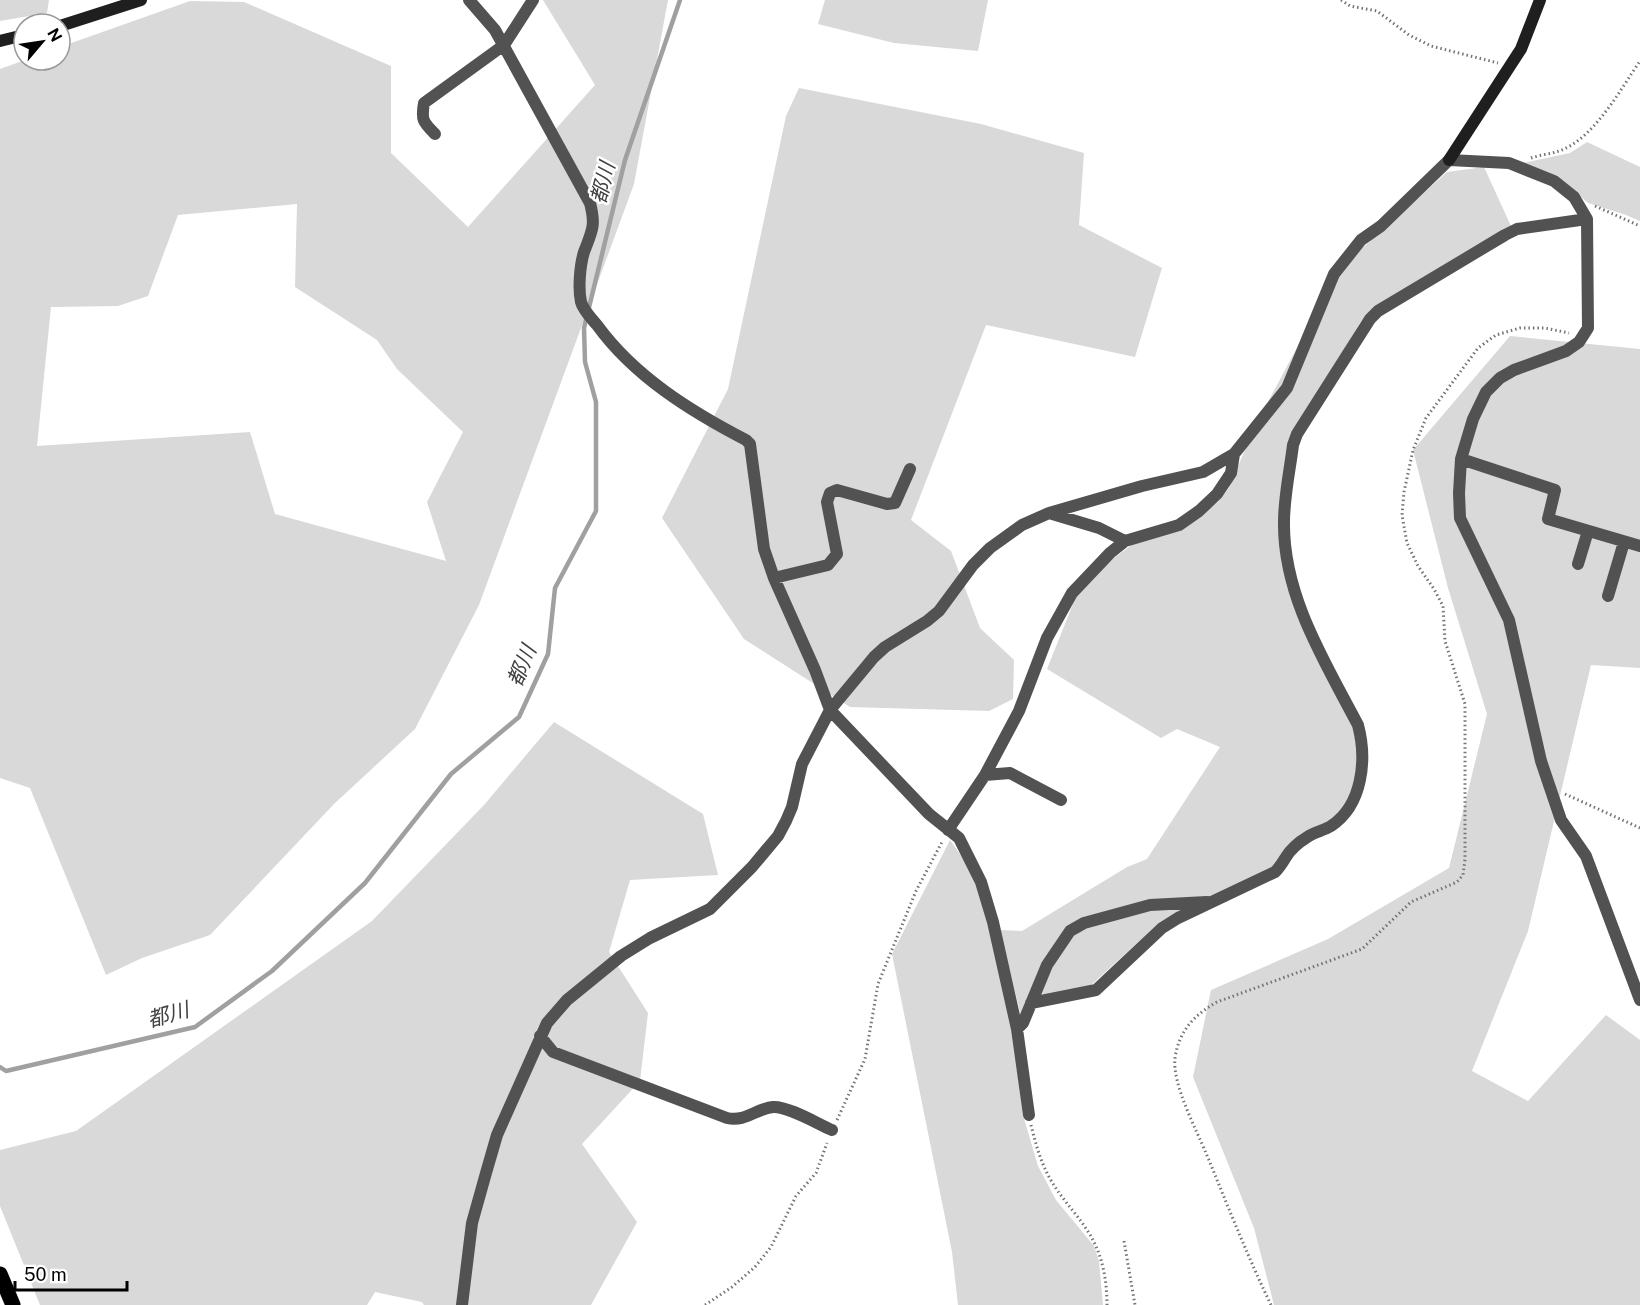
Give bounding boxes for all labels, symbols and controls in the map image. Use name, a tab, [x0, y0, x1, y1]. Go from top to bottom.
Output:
north arrow	[12, 12, 72, 72]
text: N	[43, 25, 66, 45]
water label: 都川	[585, 158, 620, 206]
water label: 都川	[502, 640, 542, 690]
water label: 都川	[144, 996, 193, 1032]
scale bar	[15, 1254, 128, 1292]
text: 50 m	[24, 1264, 67, 1285]

